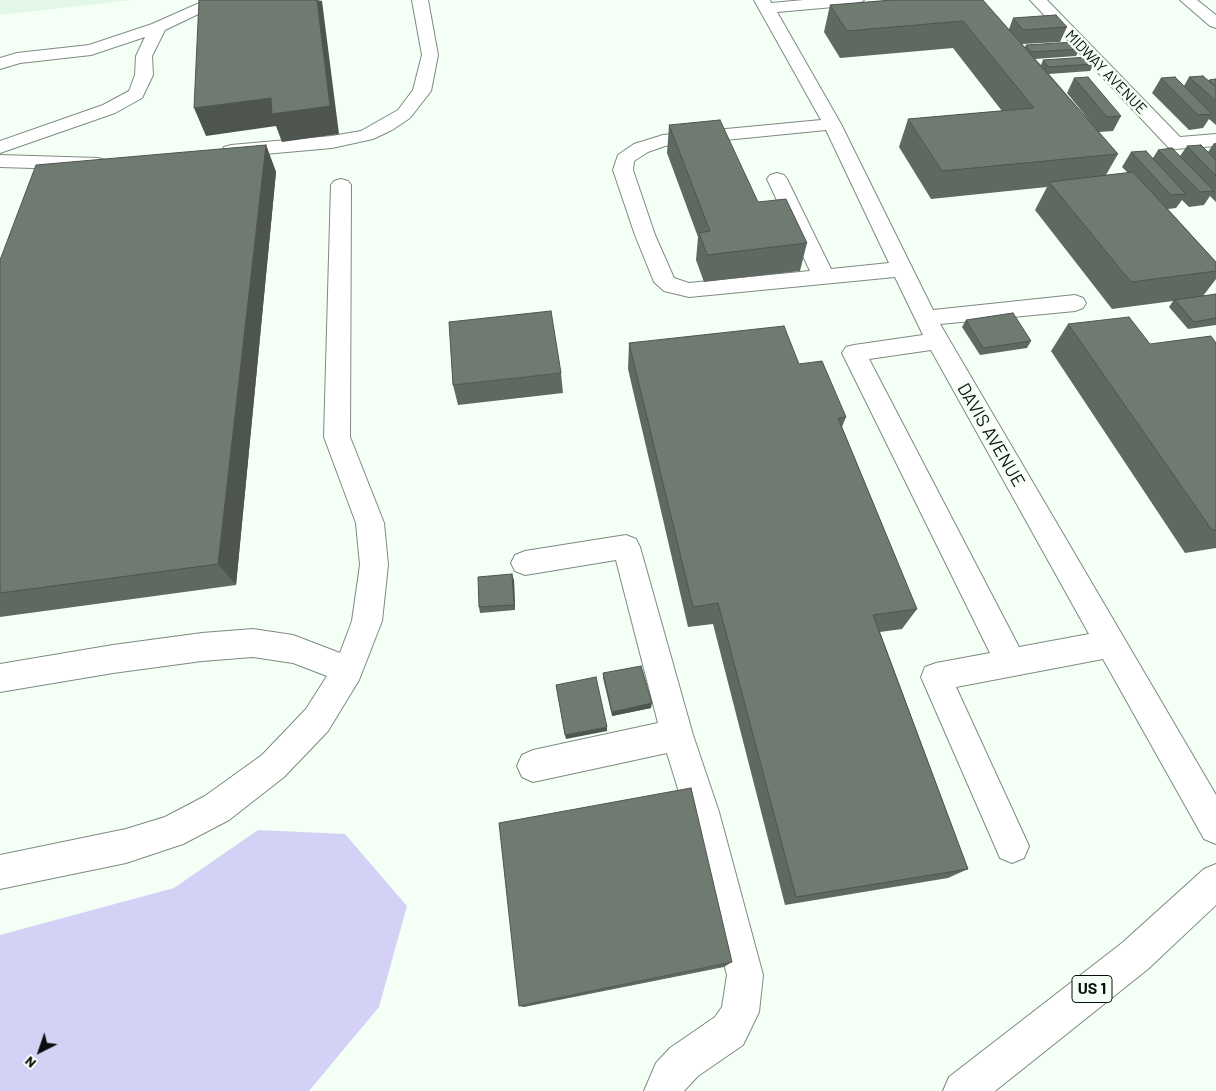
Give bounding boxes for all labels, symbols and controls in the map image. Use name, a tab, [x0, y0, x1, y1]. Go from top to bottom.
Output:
street label: MIDWAY AVENUE	[1061, 26, 1151, 118]
street label: DAVIS AVENUE	[953, 379, 1029, 491]
road number: US 1	[1072, 976, 1112, 1002]
north arrow	[15, 1026, 65, 1076]
text: N	[21, 1053, 39, 1072]

